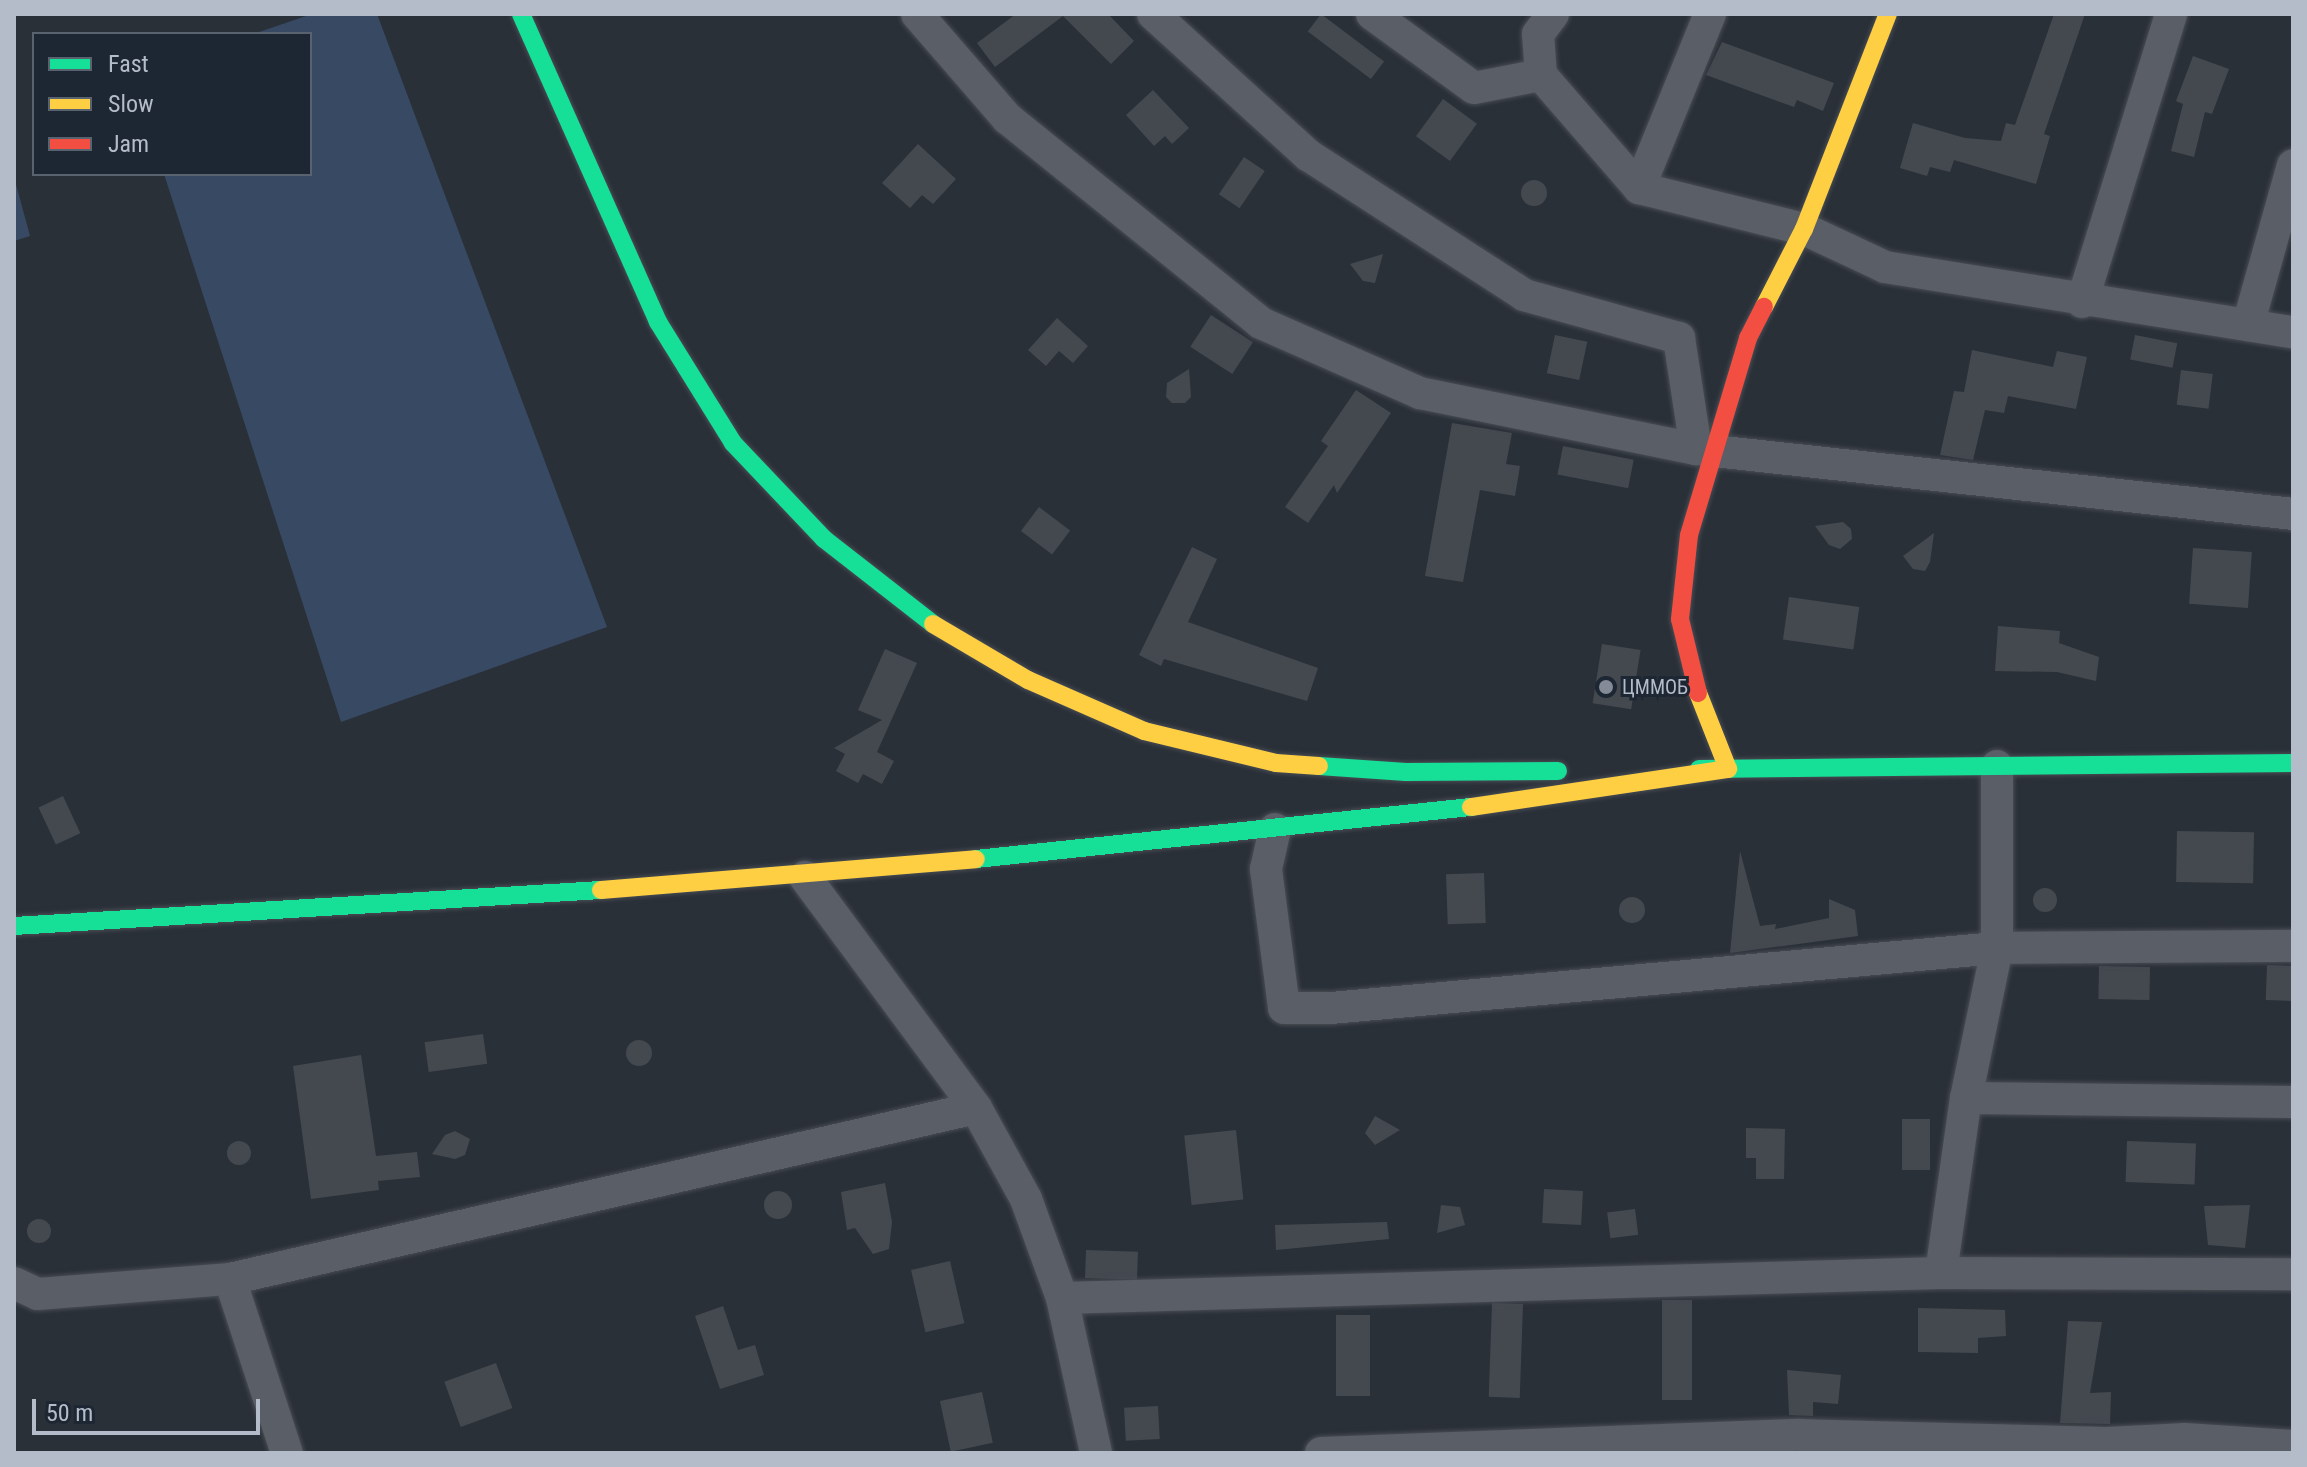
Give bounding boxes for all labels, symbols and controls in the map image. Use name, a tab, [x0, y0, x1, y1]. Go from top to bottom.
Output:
legend	[32, 32, 312, 176]
text: Fast	[108, 50, 149, 78]
text: Slow	[108, 90, 154, 118]
text: Jam	[108, 130, 149, 158]
place label: ЦММОБ	[1622, 675, 1688, 699]
marker: ЦММОБ	[1597, 678, 1615, 696]
scale bar	[36, 1383, 264, 1433]
text: 50 m	[46, 1399, 93, 1427]

